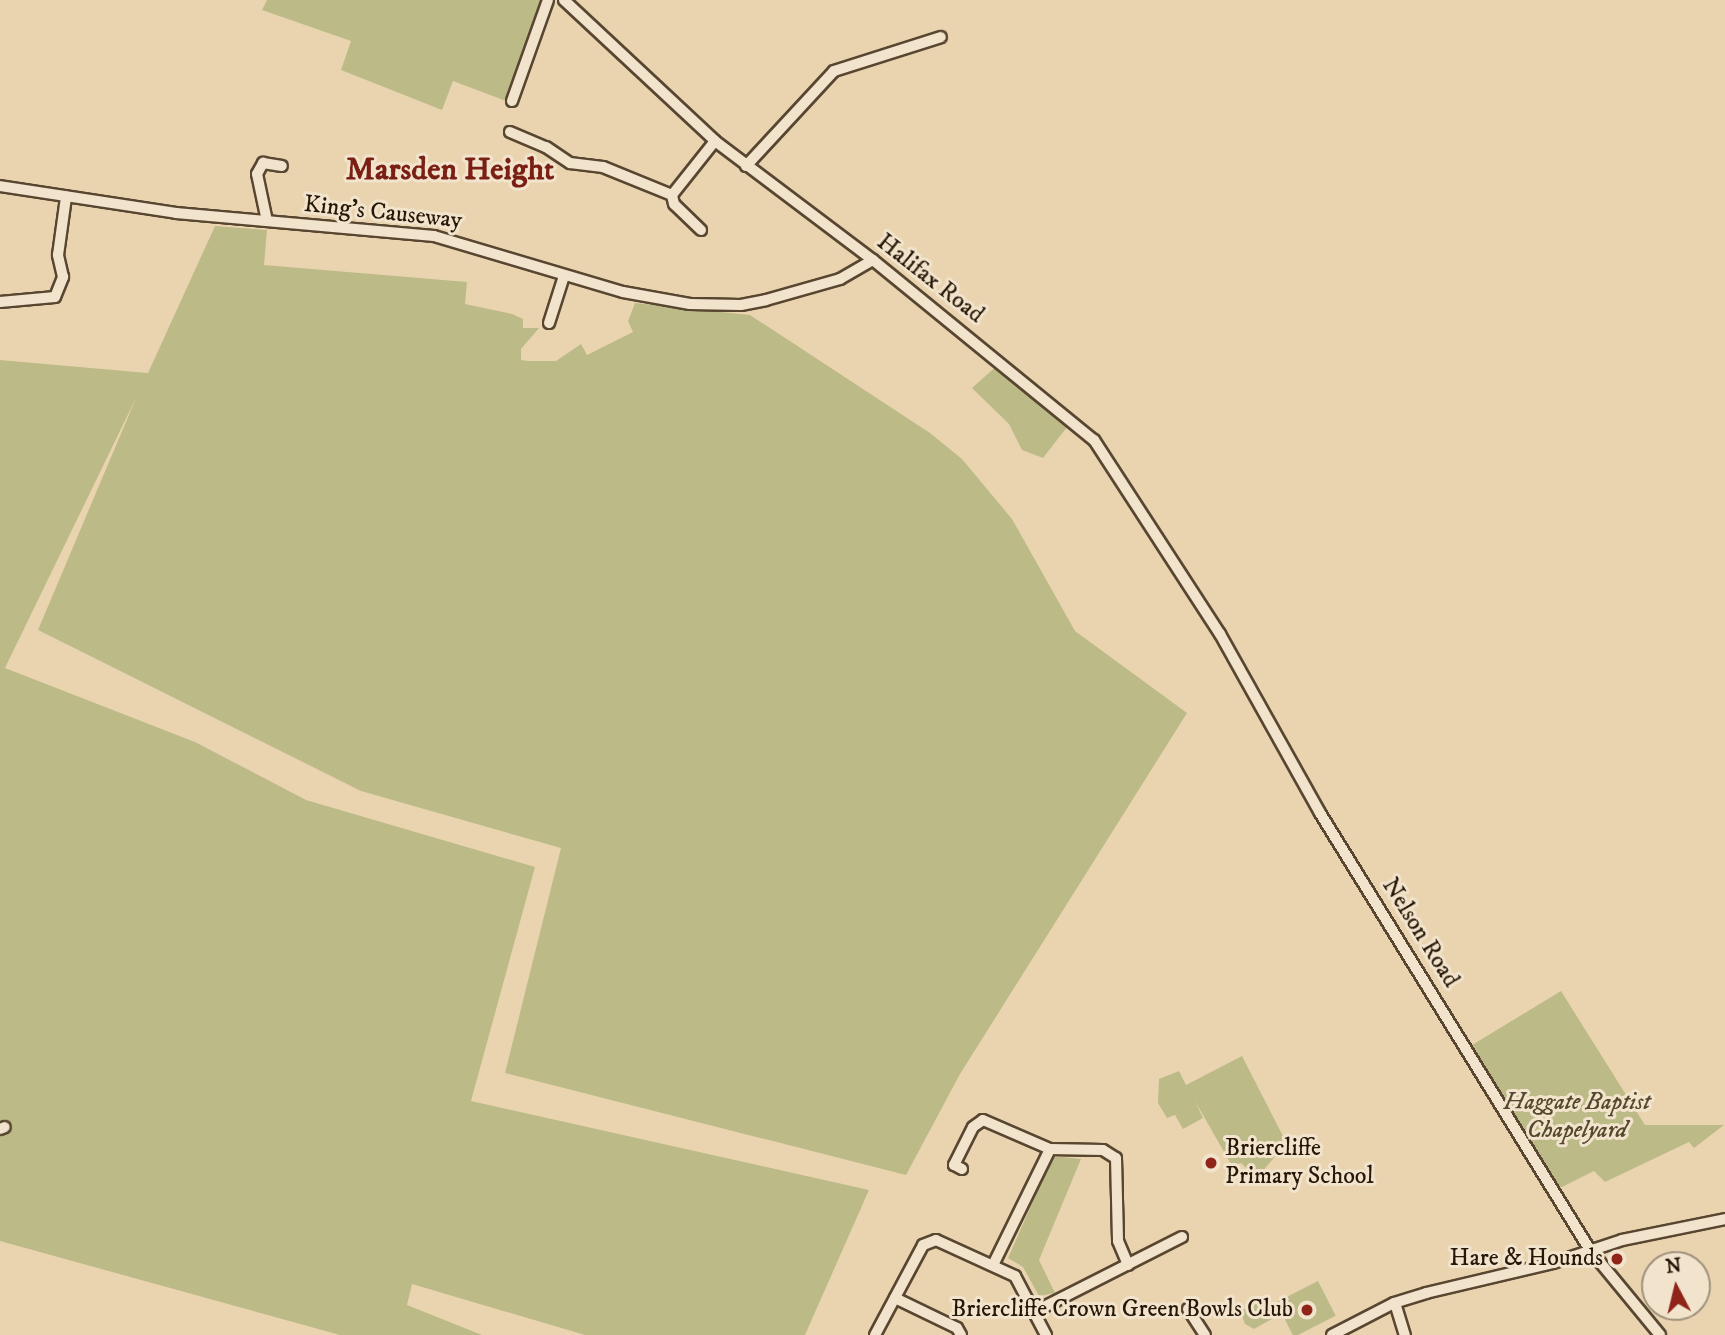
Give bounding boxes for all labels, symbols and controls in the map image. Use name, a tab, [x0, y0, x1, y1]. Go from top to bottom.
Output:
district label: Marsden Height	[346, 151, 554, 189]
street label: King's Causeway	[302, 190, 464, 236]
street label: Halifax Road	[871, 228, 989, 330]
street label: Nelson Road	[1375, 873, 1465, 993]
park label: Haggate Baptist Chapelyard	[1503, 1089, 1651, 1145]
place label: Briercliffe Primary School	[1225, 1135, 1374, 1191]
marker: Briercliffe Primary School	[1203, 1155, 1219, 1171]
place label: Hare & Hounds	[1450, 1245, 1603, 1273]
marker: Hare & Hounds	[1609, 1251, 1625, 1267]
north arrow	[1641, 1251, 1711, 1321]
text: N	[1664, 1254, 1683, 1279]
place label: Briercliffe Crown Green Bowls Club	[951, 1296, 1293, 1324]
marker: Briercliffe Crown Green Bowls Club	[1299, 1302, 1315, 1318]

